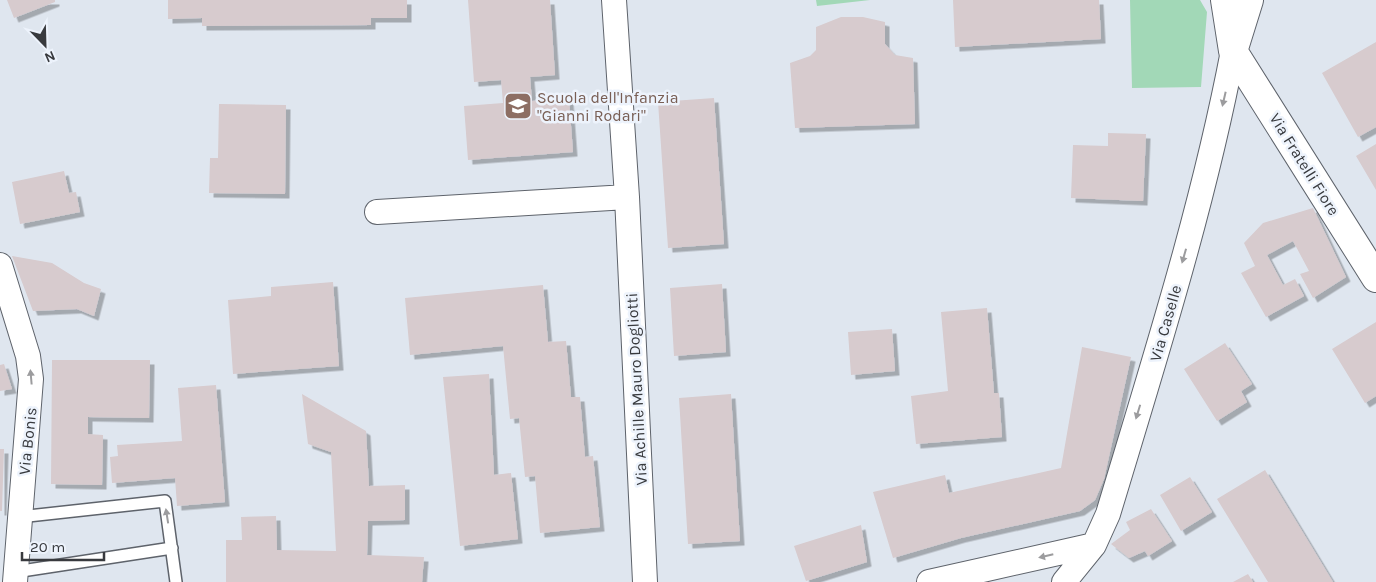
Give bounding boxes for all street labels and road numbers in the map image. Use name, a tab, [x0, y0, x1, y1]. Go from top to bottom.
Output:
street label: Via Fratelli Fiore	[1266, 110, 1344, 219]
street label: Via Caselle	[1145, 283, 1185, 364]
street label: Via Achille Mauro Dogliotti	[622, 292, 651, 486]
street label: Via Bonis	[15, 406, 40, 476]

